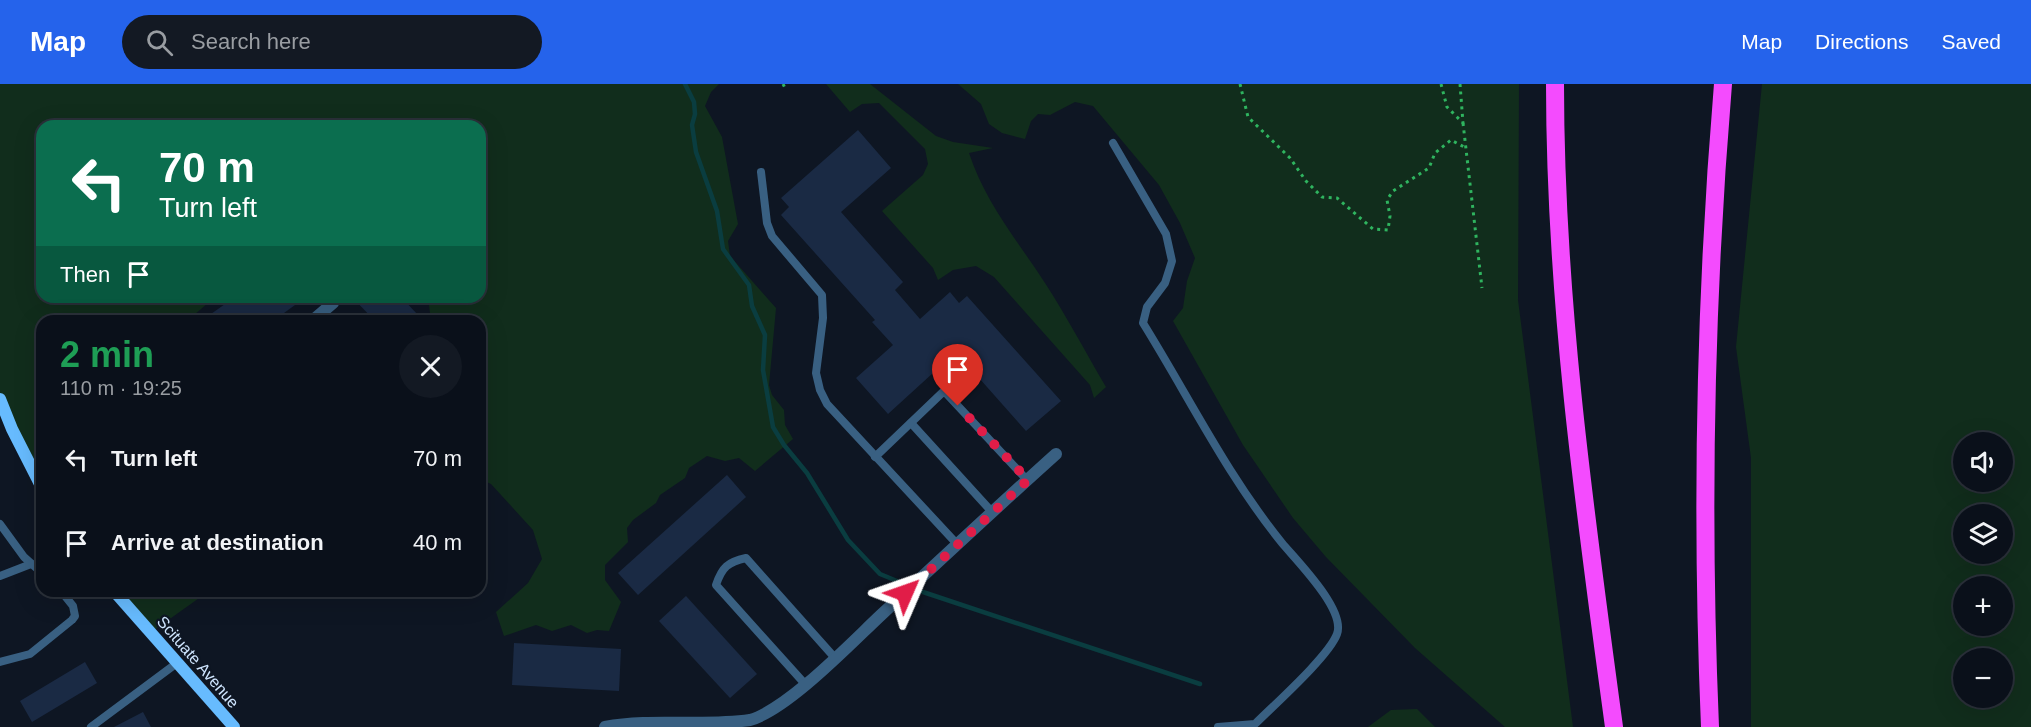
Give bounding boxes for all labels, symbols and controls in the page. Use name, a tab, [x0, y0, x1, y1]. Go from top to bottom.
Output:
search box	[122, 15, 542, 69]
text: Map	[30, 26, 86, 57]
icon: search	[143, 26, 176, 59]
text: Search here	[191, 29, 311, 54]
text: Map	[1741, 30, 1782, 53]
text: Directions	[1815, 30, 1908, 53]
text: Saved	[1941, 30, 2001, 53]
icon: left	[60, 144, 138, 222]
text: 70 m	[159, 144, 255, 191]
text: Turn left	[159, 193, 257, 223]
icon: arrive	[122, 258, 155, 291]
text: Then	[60, 262, 110, 287]
text: 2 min	[60, 334, 154, 375]
button: close	[399, 335, 462, 398]
pin	[932, 344, 983, 406]
icon: arrive	[941, 353, 974, 386]
text: 110 m · 19:25	[60, 377, 182, 399]
map controls	[1953, 432, 2013, 708]
button: sound	[1953, 432, 2013, 492]
icon: left	[60, 443, 93, 476]
text: Turn left	[111, 446, 197, 471]
text: 70 m	[413, 446, 462, 471]
button: layers	[1953, 504, 2013, 564]
icon: arrive	[60, 527, 93, 560]
text: Arrive at destination	[111, 530, 324, 555]
text: 40 m	[413, 530, 462, 555]
position arrow	[873, 561, 937, 625]
button: +	[1953, 576, 2013, 636]
street label: Scituate Avenue	[154, 613, 242, 711]
button: −	[1953, 648, 2013, 708]

